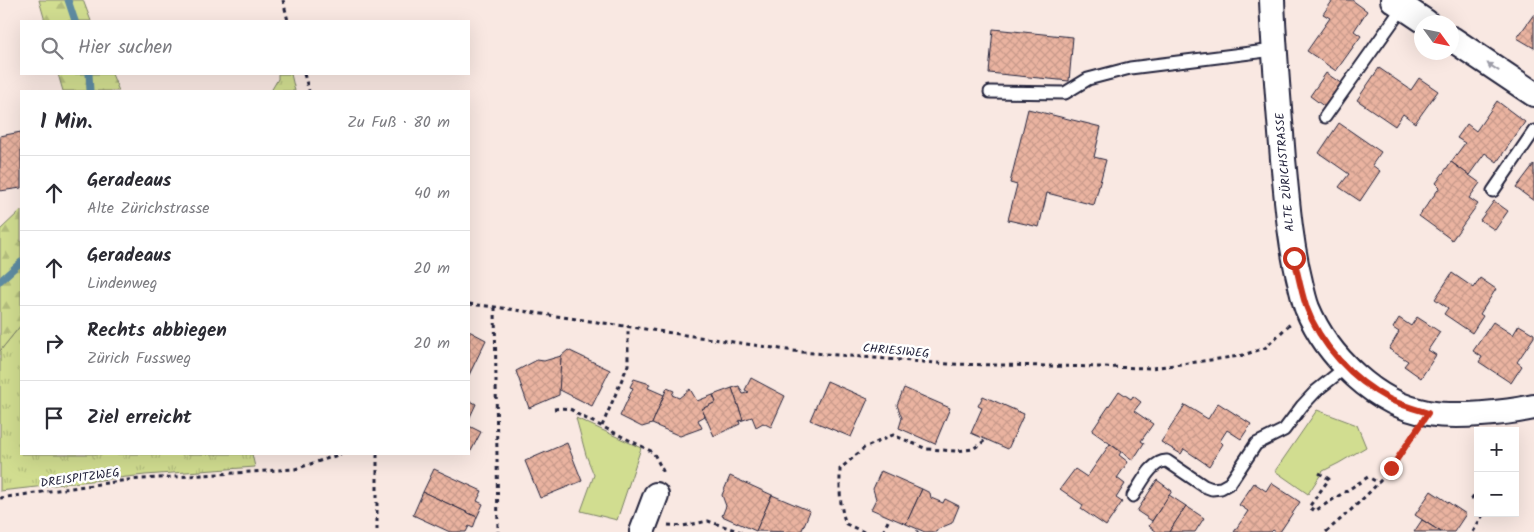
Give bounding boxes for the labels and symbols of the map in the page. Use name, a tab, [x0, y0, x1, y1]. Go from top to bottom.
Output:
north arrow	[1414, 15, 1459, 60]
one-way arrow	[1486, 62, 1500, 72]
street label: ALTE ZÜRICHSTRASSE	[1270, 111, 1300, 232]
route start	[1283, 247, 1306, 270]
street label: CHRIESIWEG	[862, 339, 930, 363]
route end	[1380, 457, 1403, 480]
street label: DREISPITZWEG	[39, 463, 121, 493]

